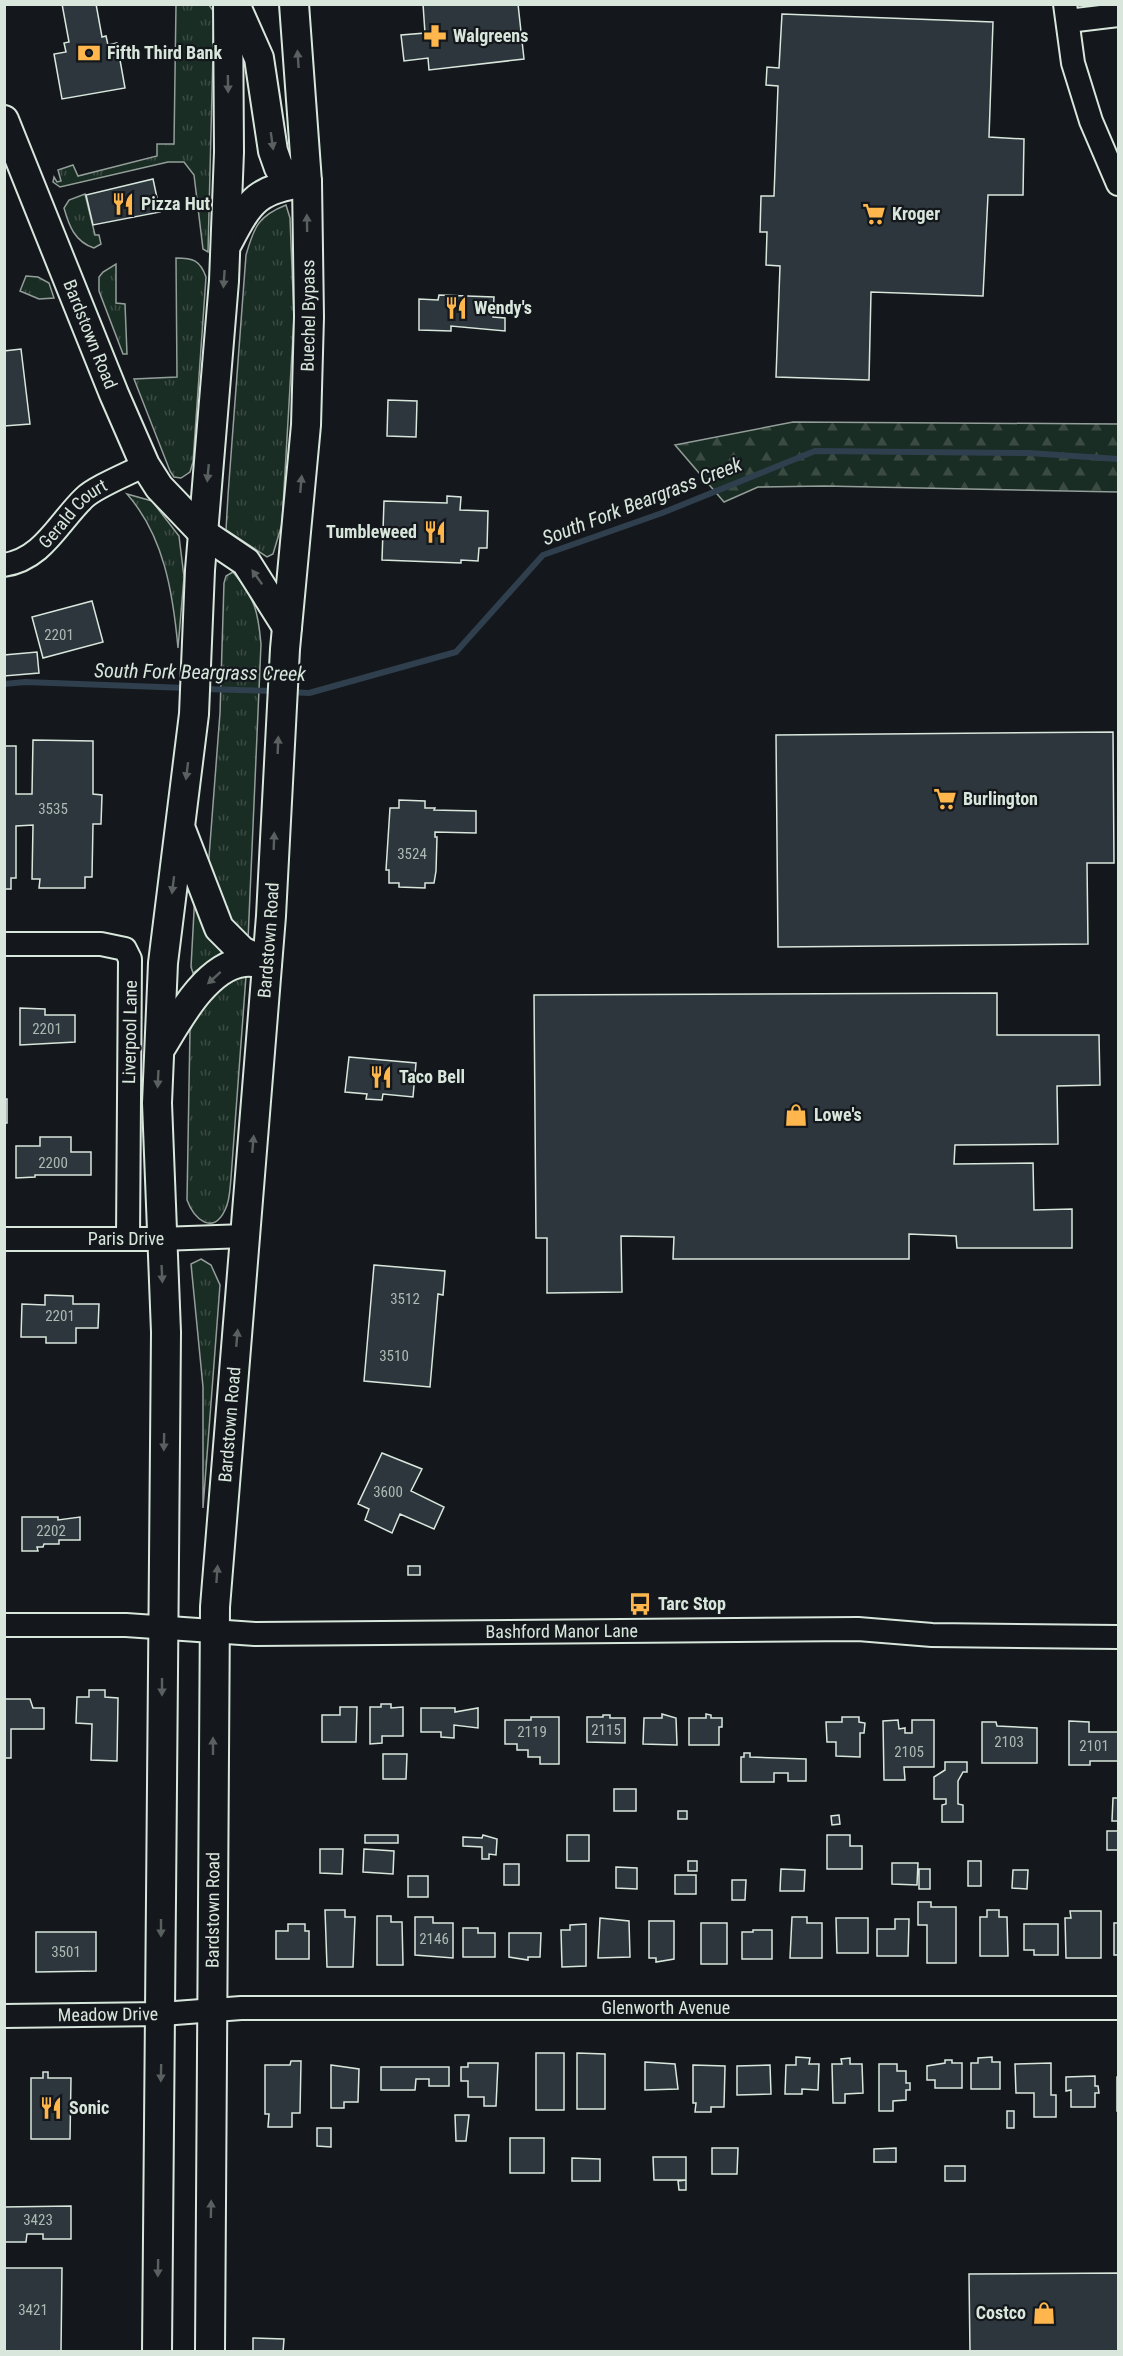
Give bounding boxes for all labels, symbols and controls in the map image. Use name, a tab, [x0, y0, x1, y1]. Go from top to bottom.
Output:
pharmacy icon: Walgreens	[422, 23, 448, 49]
place label: Walgreens	[453, 25, 528, 46]
bank icon: Fifth Third Bank	[76, 40, 102, 66]
place label: Fifth Third Bank	[107, 42, 222, 63]
one-way arrow	[293, 50, 303, 69]
one-way arrow	[223, 74, 233, 93]
one-way arrow	[267, 132, 276, 151]
restaurant icon: Pizza Hut	[110, 191, 136, 217]
place label: Pizza Hut	[141, 193, 211, 214]
supermarket icon: Kroger	[861, 201, 887, 227]
place label: Kroger	[892, 203, 940, 224]
one-way arrow	[302, 213, 312, 232]
street label: Buechel Bypass	[296, 260, 319, 372]
one-way arrow	[219, 269, 229, 288]
street label: Bardstown Road	[59, 277, 122, 392]
restaurant icon: Wendy's	[443, 295, 469, 321]
place label: Wendy's	[474, 297, 532, 318]
water label: South Fork Beargrass Creek	[539, 451, 746, 550]
one-way arrow	[203, 464, 213, 483]
street label: Gerald Court	[34, 474, 110, 553]
one-way arrow	[296, 474, 306, 493]
restaurant icon: Tumbleweed	[422, 519, 448, 545]
place label: Tumbleweed	[326, 521, 417, 542]
one-way arrow	[251, 570, 263, 586]
house number: 2201	[44, 626, 74, 644]
water label: South Fork Beargrass Creek	[94, 658, 307, 686]
one-way arrow	[274, 736, 283, 755]
one-way arrow	[183, 761, 192, 780]
supermarket icon: Burlington	[932, 786, 958, 812]
place label: Burlington	[963, 788, 1038, 809]
house number: 3535	[38, 800, 68, 818]
one-way arrow	[270, 832, 279, 851]
house number: 3524	[397, 845, 427, 863]
one-way arrow	[168, 876, 178, 895]
street label: Bardstown Road	[253, 882, 283, 999]
one-way arrow	[206, 971, 221, 985]
street label: Liverpool Lane	[118, 980, 141, 1084]
house number: 2201	[32, 1020, 62, 1038]
restaurant icon: Taco Bell	[368, 1064, 394, 1090]
place label: Taco Bell	[399, 1066, 465, 1087]
one-way arrow	[154, 1070, 163, 1089]
shop icon: Lowe's	[783, 1102, 809, 1128]
place label: Lowe's	[814, 1104, 862, 1125]
one-way arrow	[248, 1134, 258, 1153]
house number: 2200	[38, 1154, 68, 1172]
street label: Paris Drive	[88, 1228, 164, 1249]
one-way arrow	[158, 1265, 167, 1284]
house number: 3512	[390, 1290, 420, 1308]
house number: 2201	[45, 1307, 75, 1325]
one-way arrow	[232, 1329, 242, 1348]
house number: 3510	[379, 1347, 409, 1365]
street label: Bardstown Road	[214, 1366, 244, 1483]
one-way arrow	[159, 1433, 169, 1452]
house number: 3600	[373, 1483, 403, 1501]
house number: 2202	[36, 1522, 66, 1540]
one-way arrow	[212, 1565, 221, 1584]
bus stop icon: Tarc Stop	[627, 1591, 653, 1617]
place label: Tarc Stop	[658, 1593, 726, 1614]
street label: Bashford Manor Lane	[485, 1620, 638, 1642]
one-way arrow	[157, 1677, 167, 1696]
house number: 2115	[591, 1721, 621, 1739]
house number: 2119	[517, 1723, 547, 1741]
house number: 2103	[994, 1733, 1024, 1751]
one-way arrow	[208, 1736, 218, 1755]
house number: 2101	[1079, 1737, 1109, 1755]
house number: 2105	[894, 1743, 924, 1761]
street label: Bardstown Road	[202, 1852, 223, 1968]
one-way arrow	[156, 1918, 166, 1937]
house number: 2146	[419, 1930, 449, 1948]
house number: 3501	[51, 1943, 81, 1961]
street label: Glenworth Avenue	[601, 1997, 730, 2018]
street label: Meadow Drive	[58, 2003, 158, 2025]
one-way arrow	[156, 2063, 166, 2082]
restaurant icon: Sonic	[38, 2095, 64, 2121]
place label: Sonic	[69, 2097, 109, 2118]
one-way arrow	[206, 2200, 215, 2219]
house number: 3423	[23, 2211, 53, 2229]
one-way arrow	[153, 2258, 163, 2277]
shop icon: Costco	[1031, 2300, 1057, 2326]
house number: 3421	[18, 2301, 48, 2319]
place label: Costco	[976, 2302, 1026, 2323]

